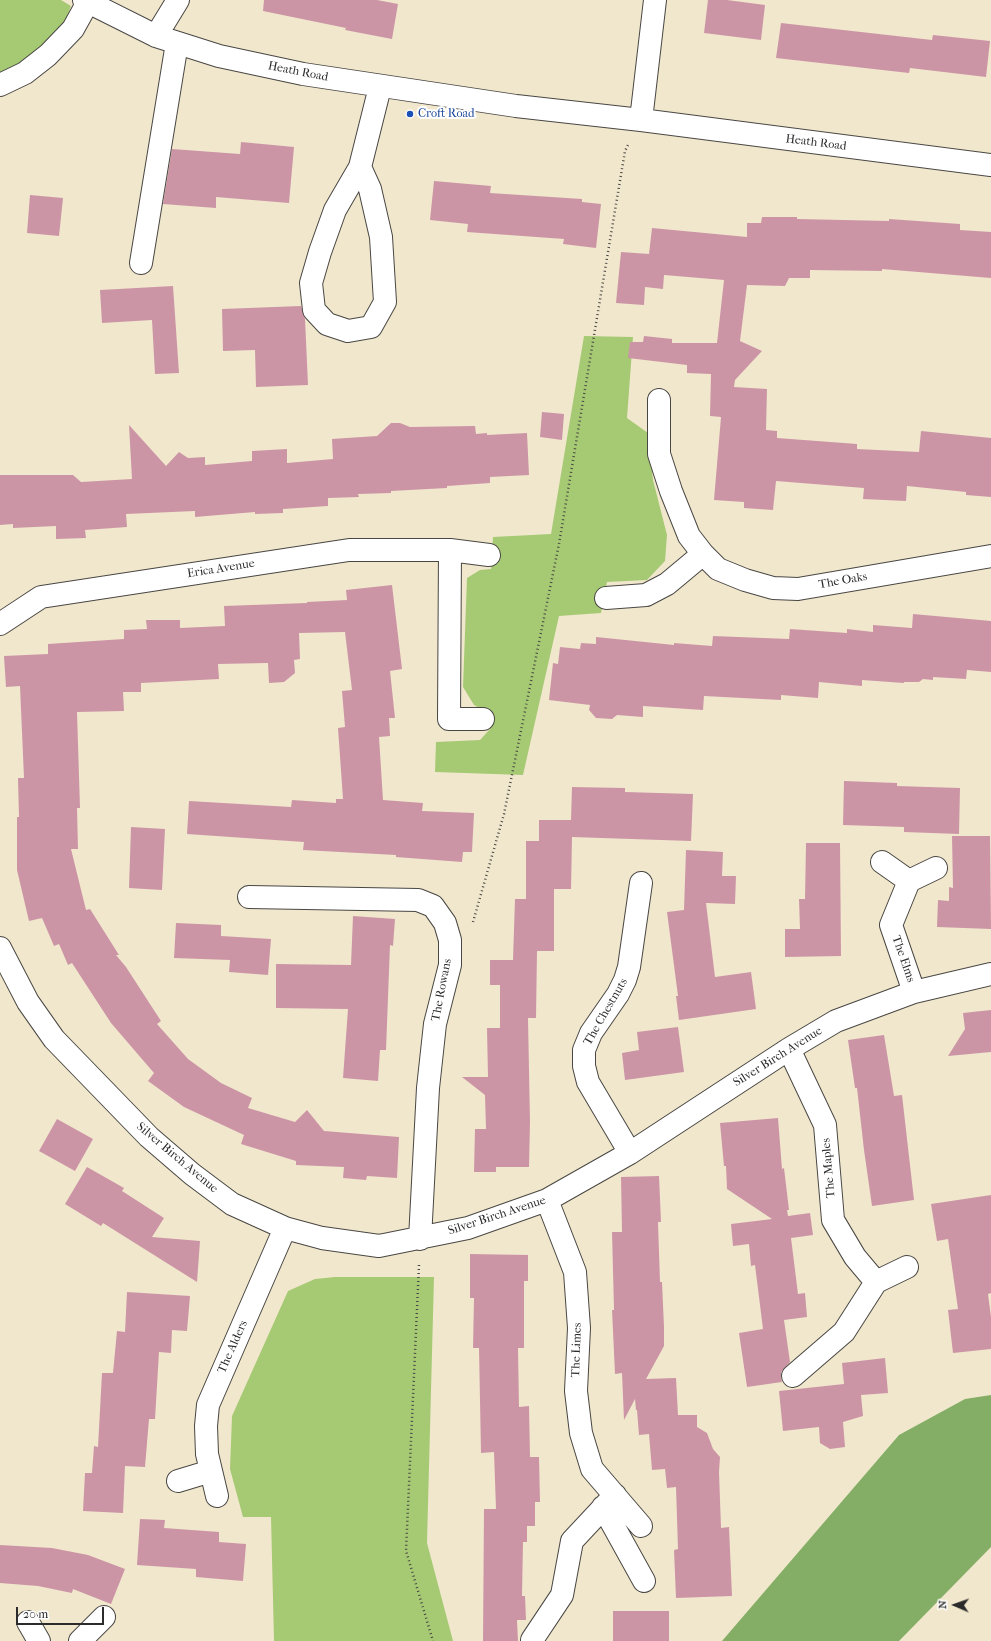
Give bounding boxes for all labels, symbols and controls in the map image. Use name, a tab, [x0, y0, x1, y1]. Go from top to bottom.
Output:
street label: Heath Road	[267, 59, 329, 85]
place label: Croft Road	[418, 107, 475, 121]
marker: Croft Road	[405, 109, 415, 119]
street label: Heath Road	[785, 132, 847, 154]
street label: Erica Avenue	[186, 557, 256, 581]
street label: The Oaks	[818, 570, 868, 592]
street label: The Elms	[888, 934, 918, 984]
street label: The Rowans	[429, 957, 455, 1023]
street label: The Chestnuts	[581, 976, 631, 1048]
street label: Silver Birch Avenue	[731, 1024, 825, 1090]
street label: Silver Birch Avenue	[133, 1120, 221, 1196]
street label: The Maples	[819, 1137, 839, 1199]
street label: Silver Birch Avenue	[446, 1193, 548, 1239]
street label: The Alders	[215, 1318, 251, 1376]
street label: The Limes	[569, 1322, 585, 1378]
north arrow	[935, 1585, 975, 1625]
scale bar	[18, 1599, 106, 1625]
text: N	[936, 1600, 949, 1609]
text: 20 m	[23, 1607, 48, 1621]

